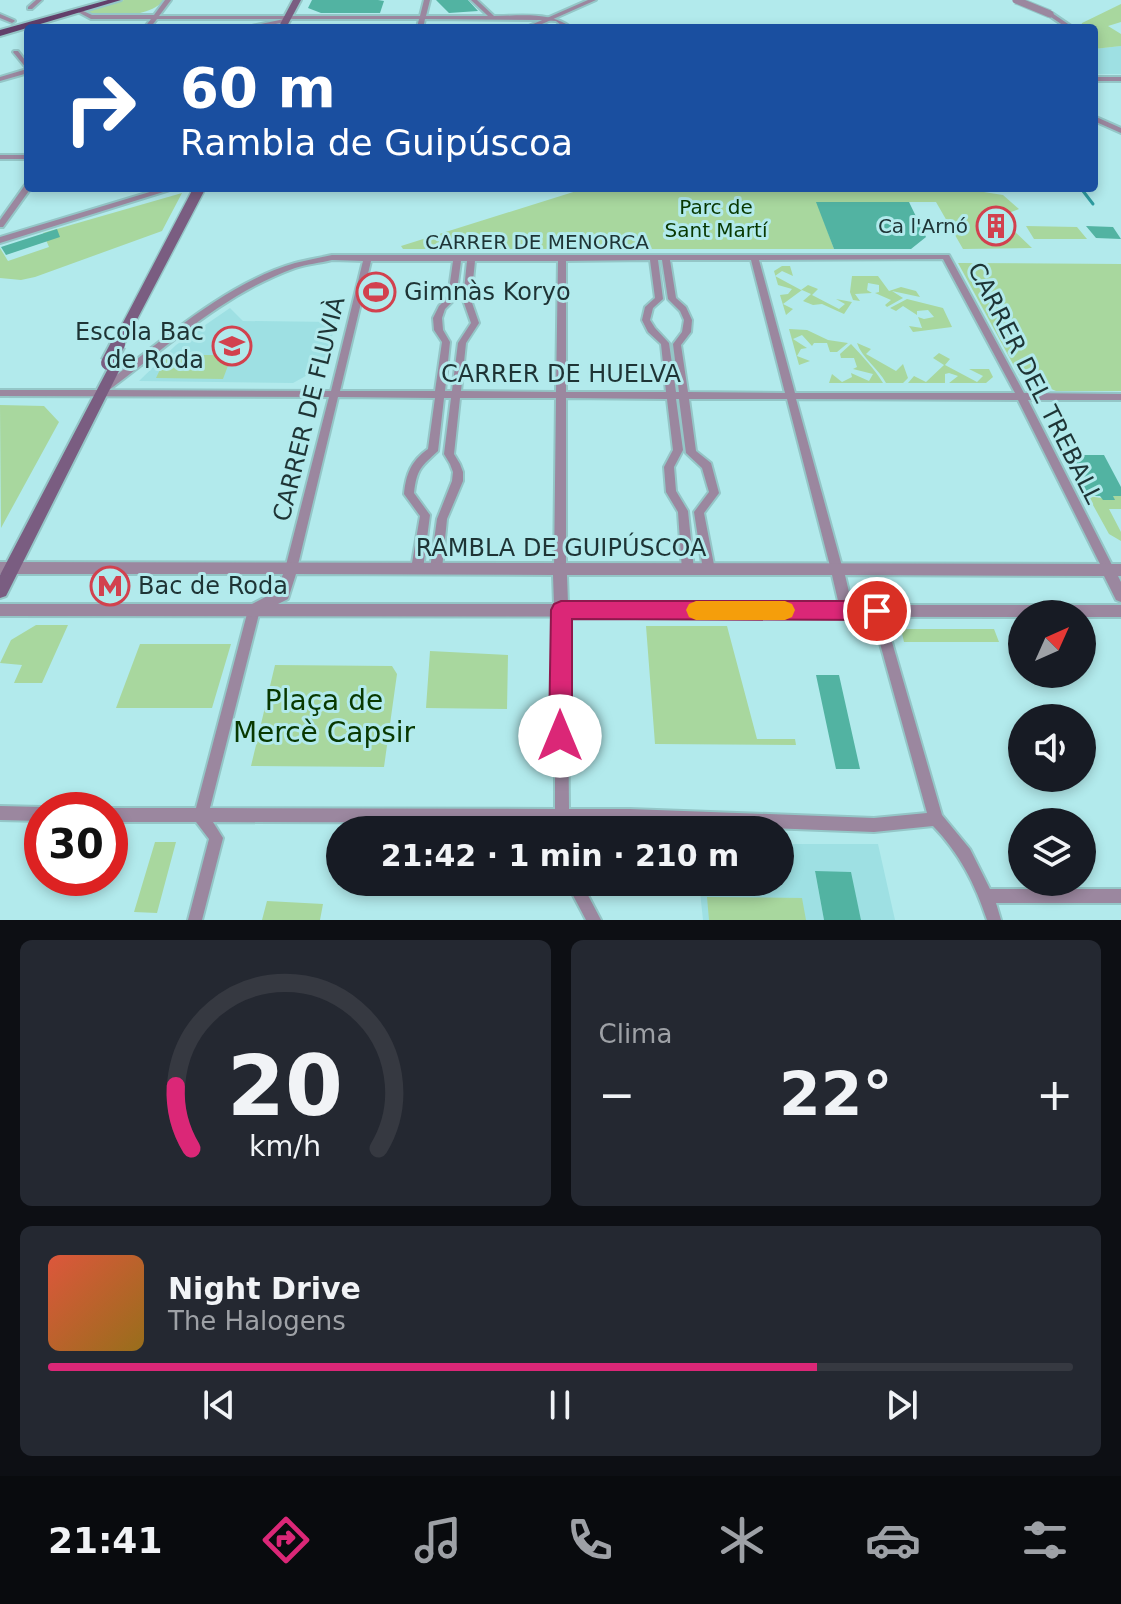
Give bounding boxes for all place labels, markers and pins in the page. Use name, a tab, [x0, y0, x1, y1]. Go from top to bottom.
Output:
building icon: Ca l'Arnó	[975, 205, 1017, 247]
place label: Ca l'Arnó	[878, 214, 968, 238]
sports icon: Gimnàs Koryo	[355, 271, 397, 313]
place label: Gimnàs Koryo	[404, 278, 571, 306]
place label: Escola Bac de Roda	[75, 318, 204, 374]
school or university icon: Escola Bac de Roda	[211, 325, 253, 367]
metro station icon: Bac de Roda	[89, 565, 131, 607]
place label: Bac de Roda	[138, 572, 288, 600]
pin	[843, 577, 911, 645]

